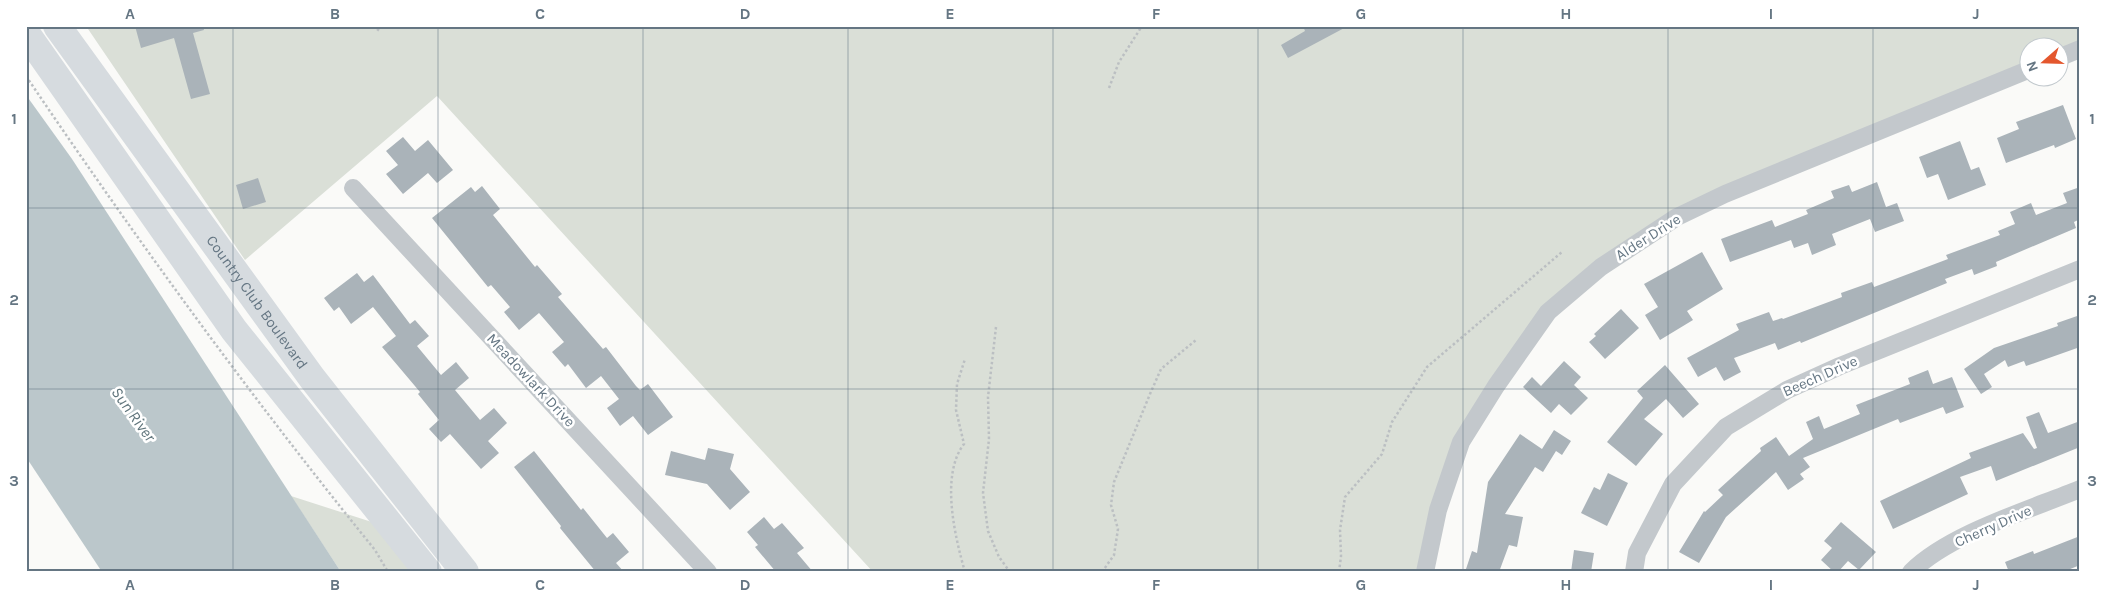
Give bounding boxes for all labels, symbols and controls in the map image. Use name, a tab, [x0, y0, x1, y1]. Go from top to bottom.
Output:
text: A	[125, 4, 135, 23]
text: B	[330, 4, 340, 23]
text: C	[535, 4, 545, 23]
text: D	[740, 4, 751, 23]
text: E	[945, 4, 955, 23]
text: F	[1152, 4, 1161, 23]
text: G	[1356, 4, 1366, 23]
text: H	[1560, 4, 1572, 23]
text: I	[1769, 4, 1773, 23]
text: J	[1972, 4, 1980, 23]
north arrow	[2018, 38, 2068, 88]
text: N	[2023, 59, 2042, 74]
text: 1	[11, 109, 17, 128]
text: 1	[2089, 109, 2095, 128]
street label: Alder Drive	[1612, 210, 1684, 264]
street label: Country Club Boulevard	[203, 232, 312, 373]
text: 2	[9, 290, 19, 309]
text: 2	[2087, 290, 2097, 309]
street label: Meadowlark Drive	[483, 329, 579, 431]
street label: Beech Drive	[1780, 351, 1860, 401]
water label: Sun River	[107, 383, 160, 446]
text: 3	[9, 471, 19, 490]
text: 3	[2087, 471, 2097, 490]
street label: Cherry Drive	[1952, 501, 2034, 551]
text: A	[125, 575, 135, 594]
text: B	[330, 575, 340, 594]
text: C	[535, 575, 545, 594]
text: D	[740, 575, 751, 594]
text: E	[945, 575, 955, 594]
text: F	[1152, 575, 1161, 594]
text: G	[1356, 575, 1366, 594]
text: H	[1560, 575, 1572, 594]
text: I	[1769, 575, 1773, 594]
text: J	[1972, 575, 1980, 594]

